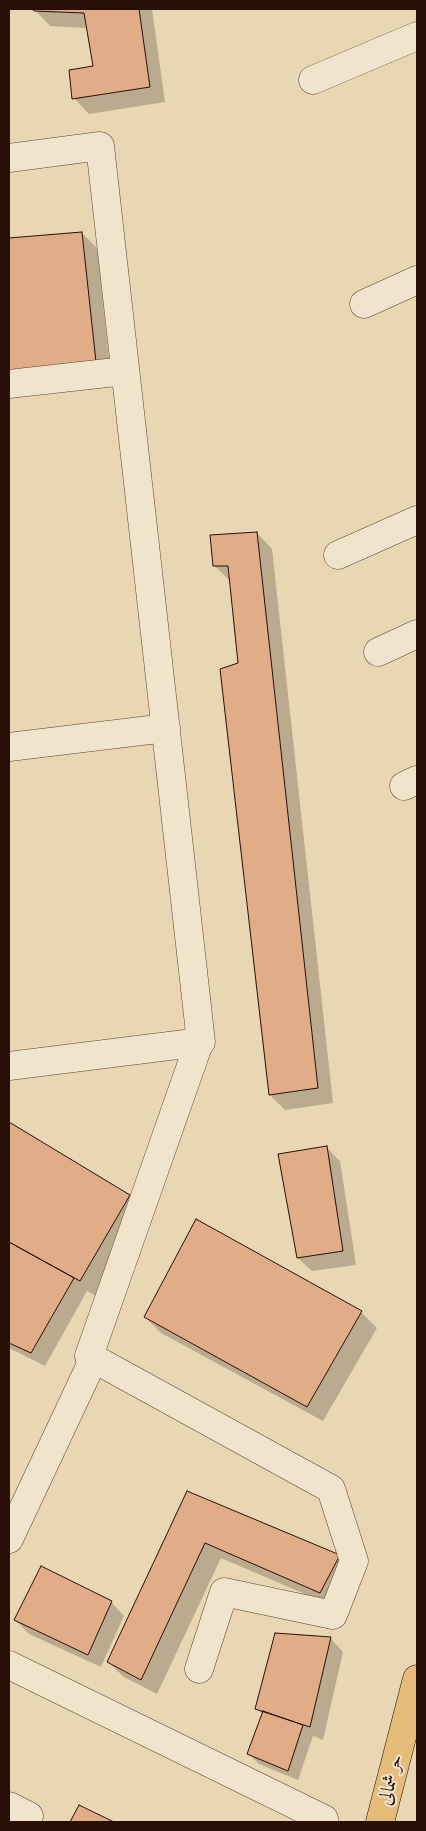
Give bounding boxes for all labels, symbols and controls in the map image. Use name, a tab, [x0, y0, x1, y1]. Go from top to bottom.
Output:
street label: حر شمالی	[374, 1752, 408, 1808]

